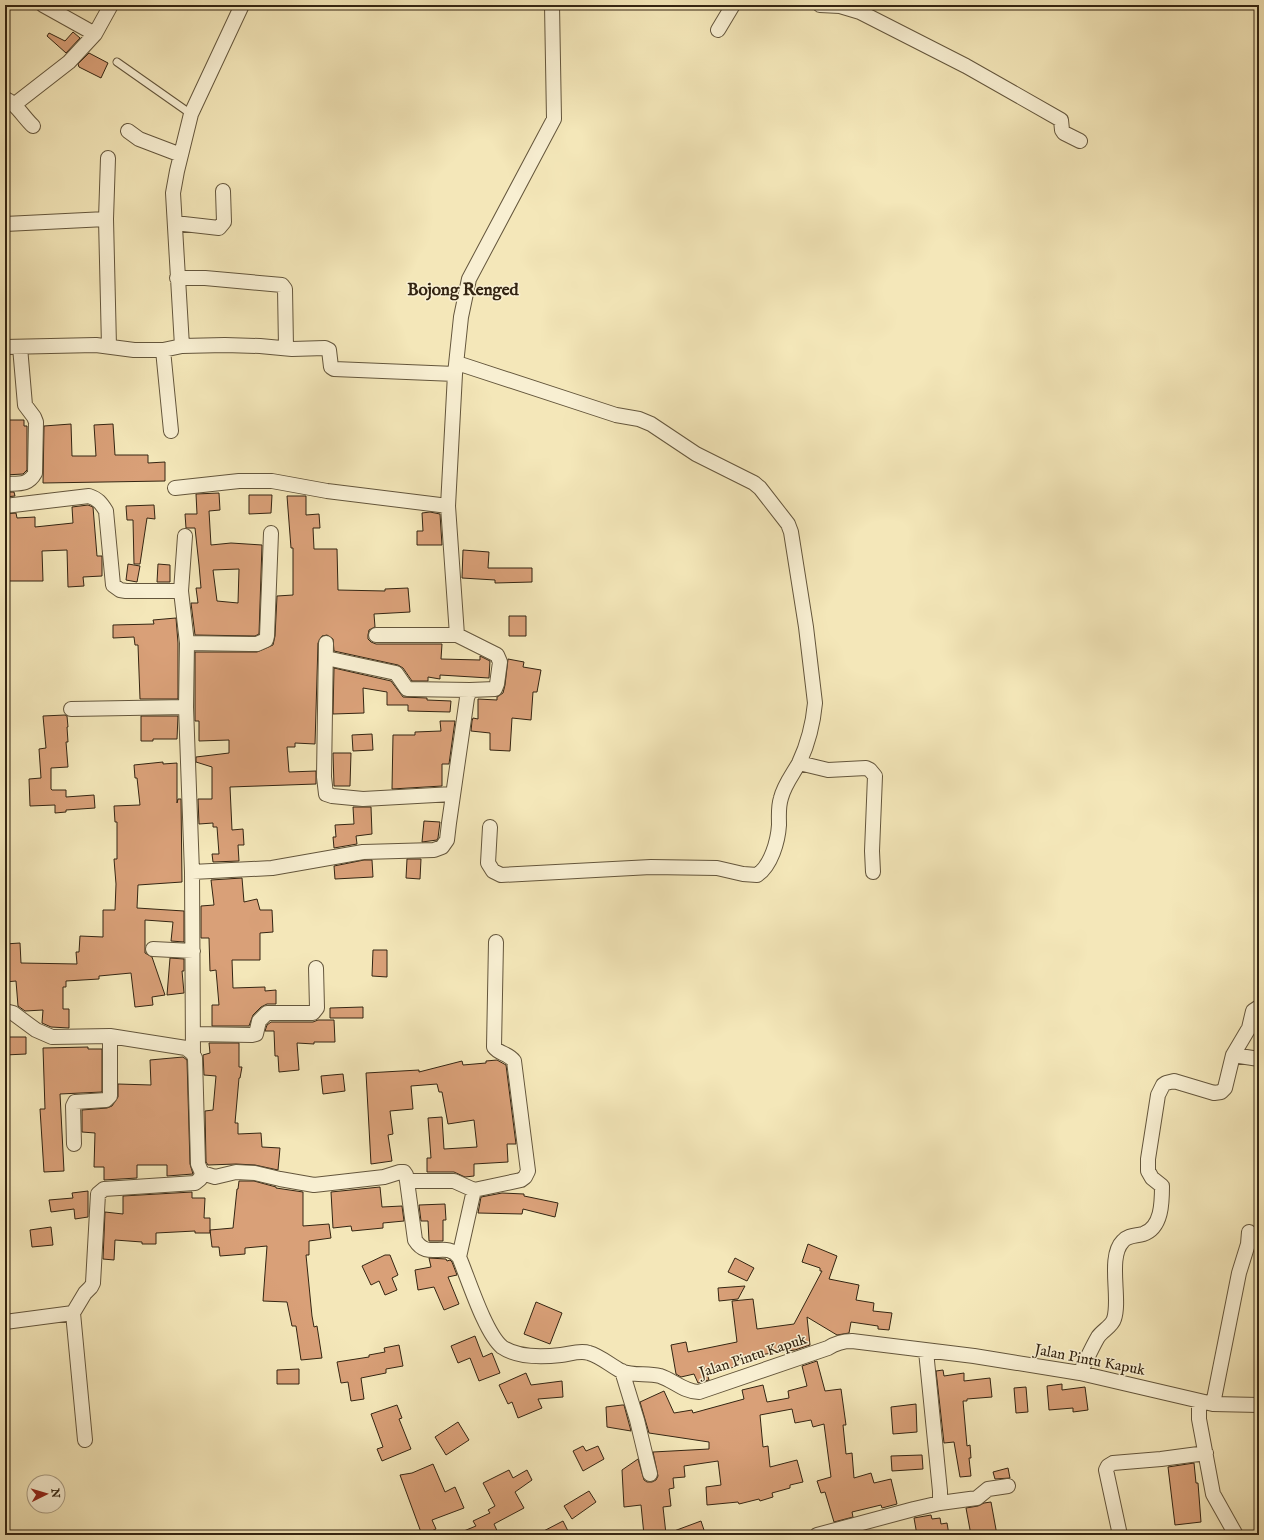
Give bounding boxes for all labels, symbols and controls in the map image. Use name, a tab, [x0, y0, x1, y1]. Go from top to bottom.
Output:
district label: Bojong Renged	[407, 280, 520, 301]
street label: Jalan Pintu Kapuk	[695, 1329, 810, 1383]
street label: Jalan Pintu Kapuk	[1031, 1340, 1148, 1380]
north arrow	[26, 1474, 66, 1514]
text: N	[47, 1487, 62, 1499]

